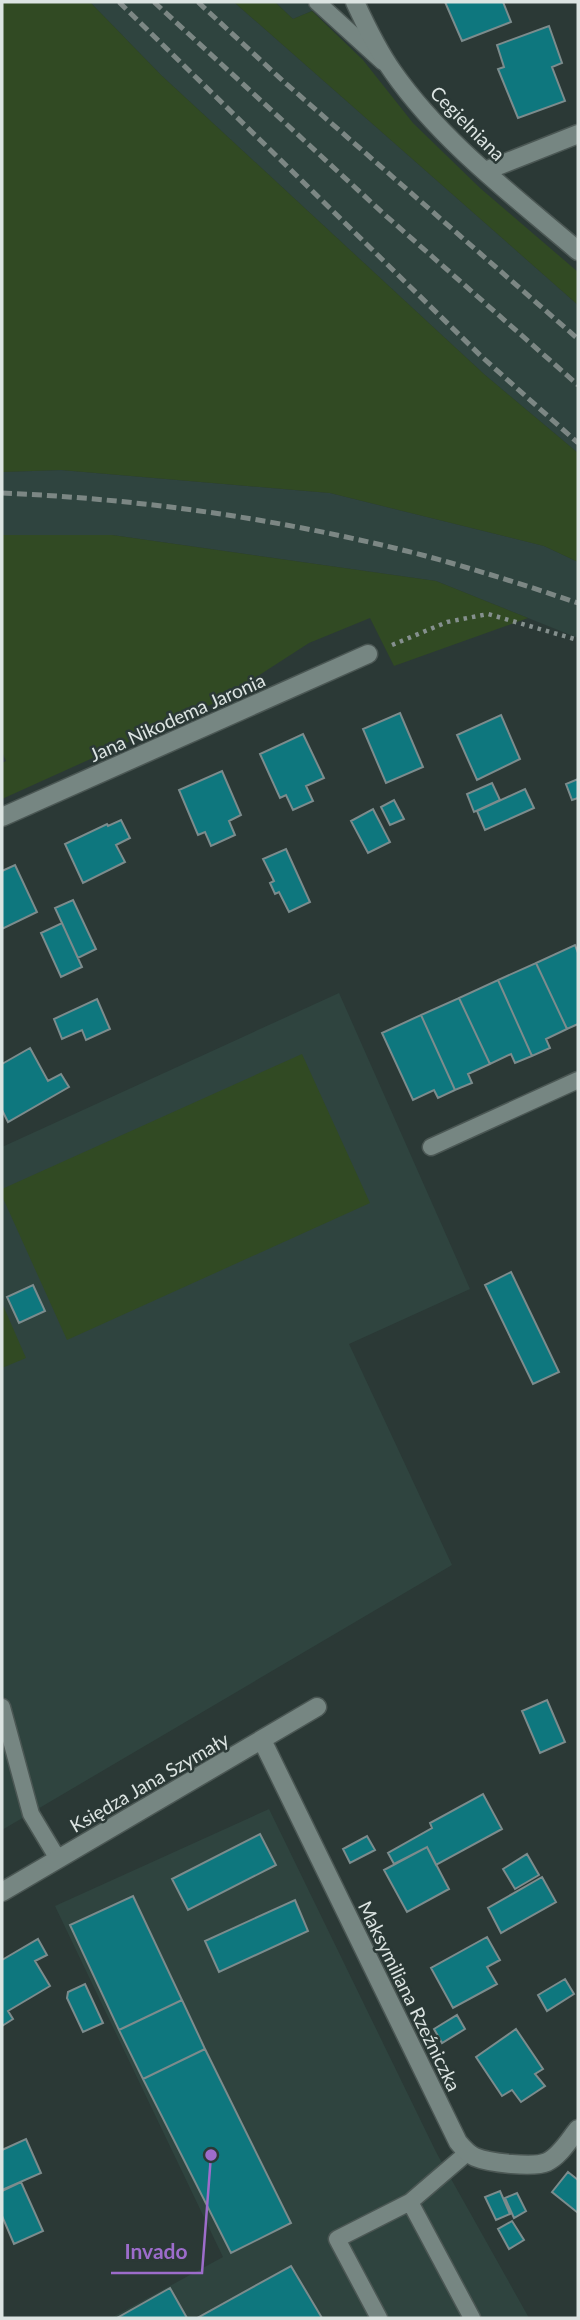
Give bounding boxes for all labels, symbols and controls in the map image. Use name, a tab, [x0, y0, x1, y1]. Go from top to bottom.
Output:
street label: Cegielniana	[426, 81, 510, 165]
street label: Jana Nikodema Jaronia	[86, 668, 268, 766]
street label: Księdza Jana Szymały	[66, 1727, 233, 1837]
street label: Maksymiliana Rzeźniczka	[354, 1897, 466, 2095]
callout: Invado	[111, 2231, 202, 2273]
text: Invado	[124, 2238, 188, 2263]

